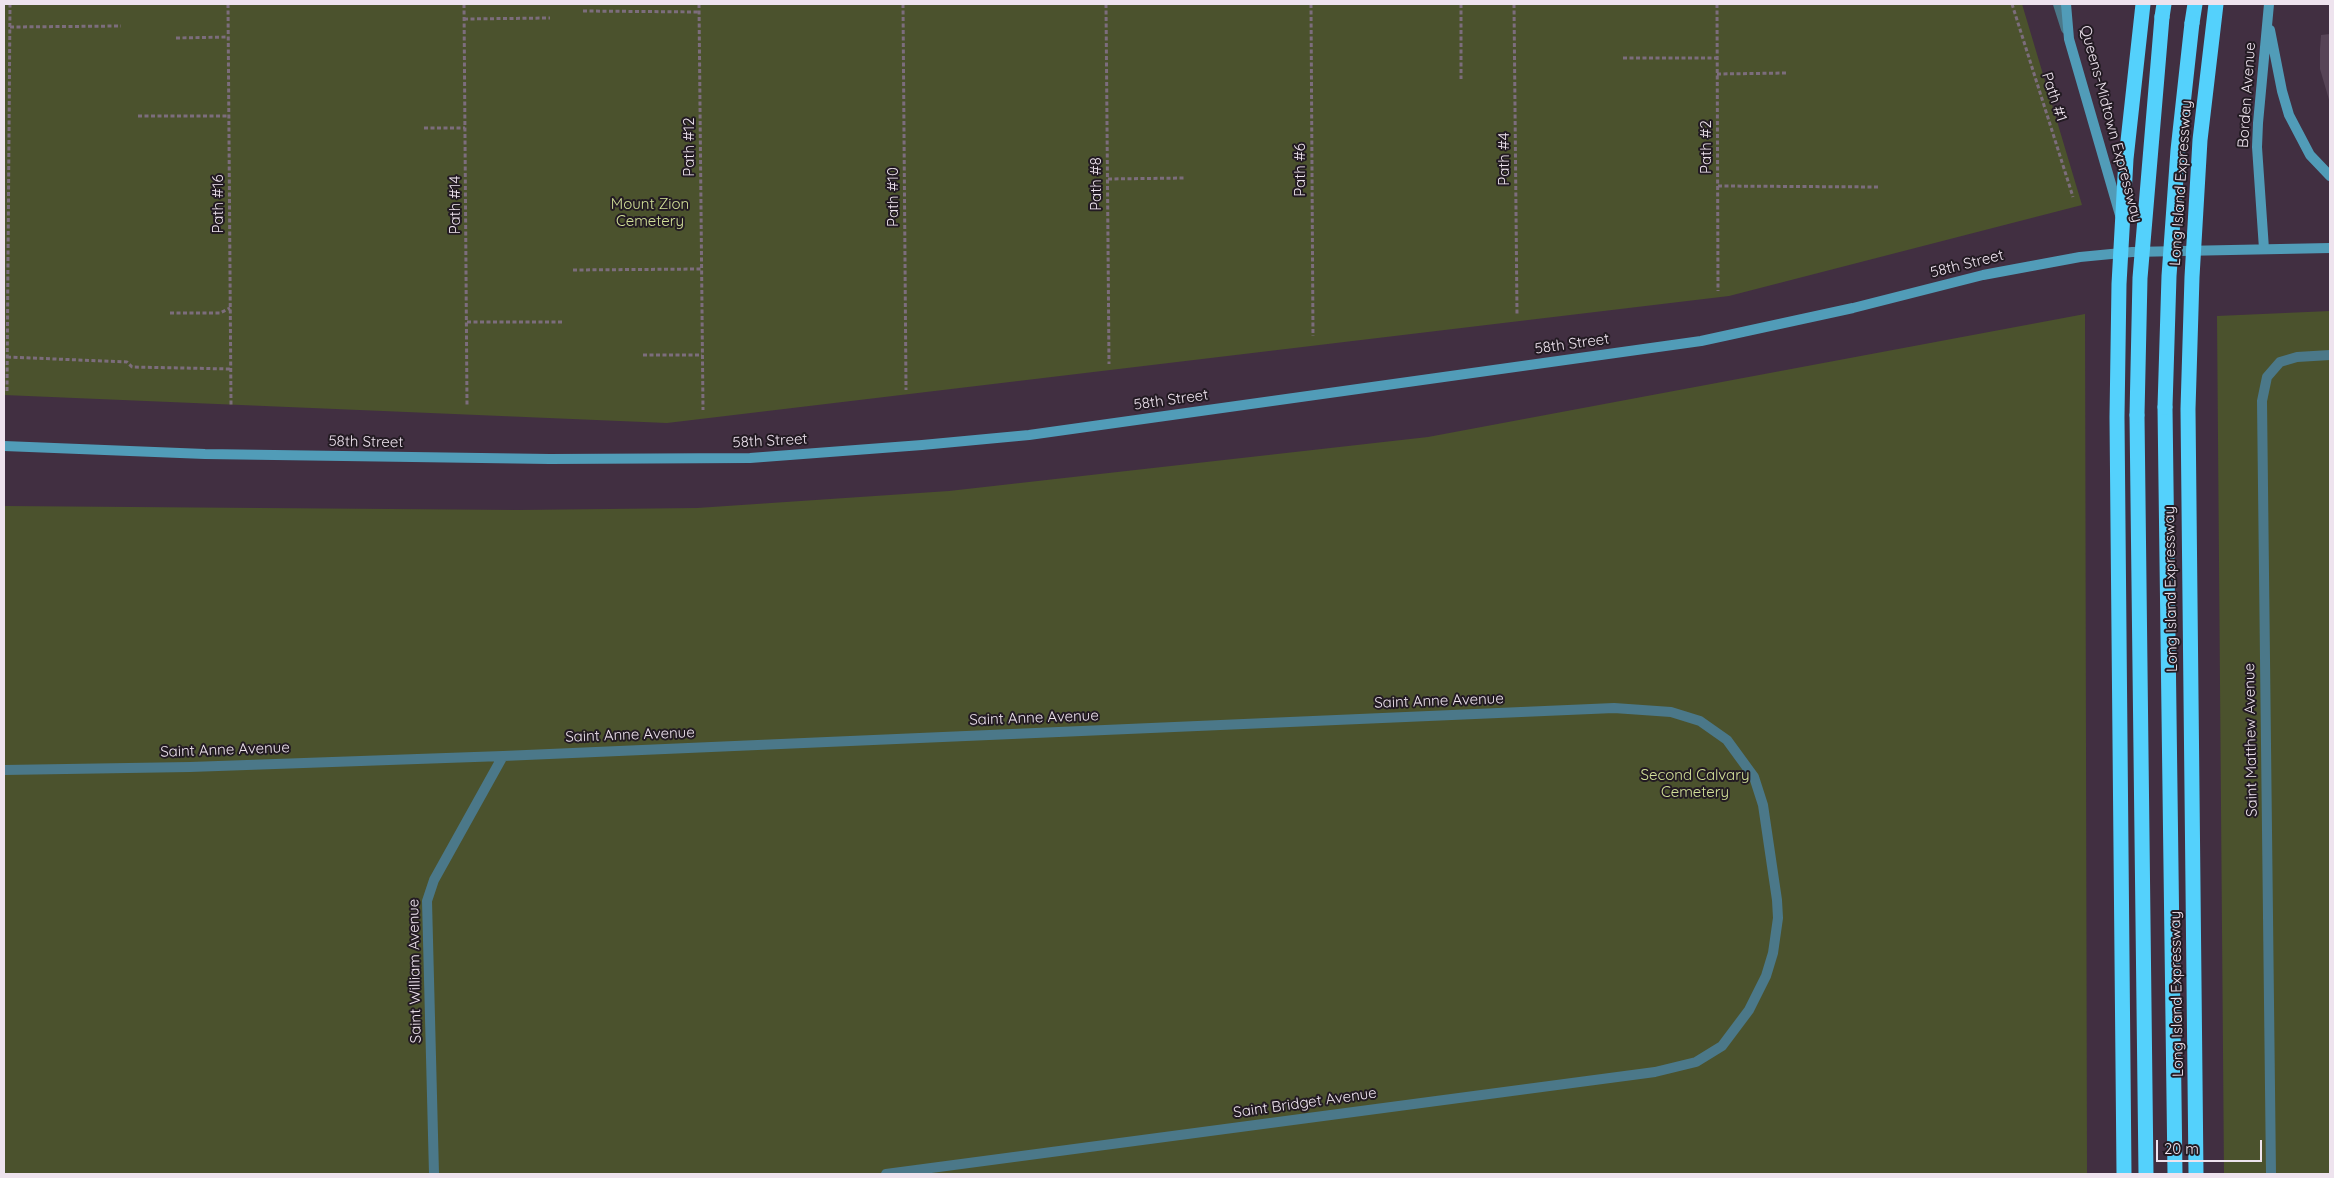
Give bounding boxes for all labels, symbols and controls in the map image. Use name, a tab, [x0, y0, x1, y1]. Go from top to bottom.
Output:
street label: Queens-Midtown Expressway	[2076, 23, 2146, 225]
street label: Borden Avenue	[2234, 42, 2260, 148]
street label: Path #1	[2038, 70, 2070, 124]
street label: Long Island Expressway	[2166, 99, 2196, 267]
street label: Path #12	[680, 117, 698, 177]
street label: Path #2	[1697, 120, 1715, 174]
street label: Path #4	[1495, 132, 1513, 186]
street label: Path #6	[1291, 143, 1309, 197]
street label: Path #8	[1087, 157, 1105, 211]
street label: Path #10	[884, 167, 902, 227]
street label: Path #16	[209, 174, 227, 234]
street label: Path #14	[446, 176, 464, 234]
park label: Mount Zion Cemetery	[611, 195, 689, 230]
street label: 58th Street	[1928, 246, 2006, 282]
street label: 58th Street	[1534, 330, 1610, 358]
street label: 58th Street	[1133, 386, 1209, 414]
street label: 58th Street	[732, 430, 808, 452]
street label: 58th Street	[328, 432, 404, 452]
street label: Long Island Expressway	[2161, 506, 2181, 672]
street label: Saint Matthew Avenue	[2241, 663, 2261, 817]
street label: Saint Anne Avenue	[1374, 690, 1504, 712]
street label: Saint Anne Avenue	[969, 707, 1099, 729]
street label: Saint Anne Avenue	[565, 724, 695, 746]
street label: Saint Anne Avenue	[160, 739, 290, 761]
park label: Second Calvary Cemetery	[1641, 766, 1749, 801]
street label: Saint William Avenue	[405, 899, 425, 1043]
street label: Long Island Expressway	[2167, 911, 2187, 1077]
street label: Saint Bridget Avenue	[1232, 1084, 1378, 1122]
scale bar	[2159, 1130, 2265, 1162]
text: 20 m	[2164, 1139, 2199, 1158]

